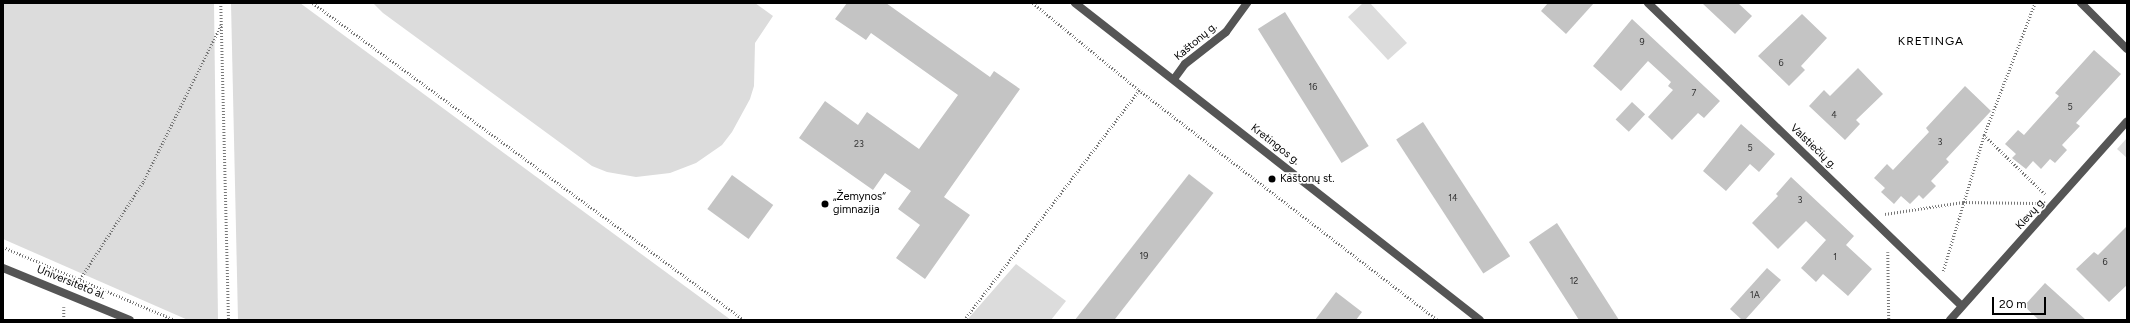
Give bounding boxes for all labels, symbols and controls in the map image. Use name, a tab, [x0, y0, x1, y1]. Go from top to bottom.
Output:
street label: Kaštonų g.	[1172, 20, 1220, 64]
district label: KRETINGA	[1898, 35, 1964, 49]
house number: 9	[1639, 37, 1645, 47]
house number: 6	[1778, 58, 1784, 68]
house number: 16	[1309, 82, 1317, 92]
house number: 7	[1692, 88, 1696, 98]
house number: 5	[2067, 102, 2073, 112]
house number: 4	[1831, 110, 1837, 120]
street label: Kretingos g.	[1248, 122, 1302, 168]
street label: Valstiečių g.	[1787, 122, 1839, 172]
house number: 3	[1938, 137, 1942, 147]
house number: 23	[854, 139, 864, 149]
house number: 5	[1747, 143, 1753, 153]
place label: Kaštonų st.	[1280, 172, 1334, 186]
marker: Kaštonų st.	[1267, 174, 1277, 184]
place label: „Žemynos“ gimnazija	[833, 191, 886, 217]
house number: 14	[1448, 193, 1458, 203]
house number: 3	[1798, 195, 1802, 205]
street label: Klevų g.	[2013, 195, 2049, 233]
marker: „Žemynos“ gimnazija	[820, 199, 830, 209]
house number: 19	[1140, 251, 1148, 261]
house number: 1	[1833, 252, 1837, 262]
house number: 6	[2102, 257, 2108, 267]
street label: Universiteto al.	[35, 263, 107, 303]
house number: 12	[1570, 276, 1578, 286]
scale bar	[1994, 289, 2048, 315]
house number: 1A	[1750, 290, 1760, 300]
text: 20 m	[1999, 297, 2027, 311]

